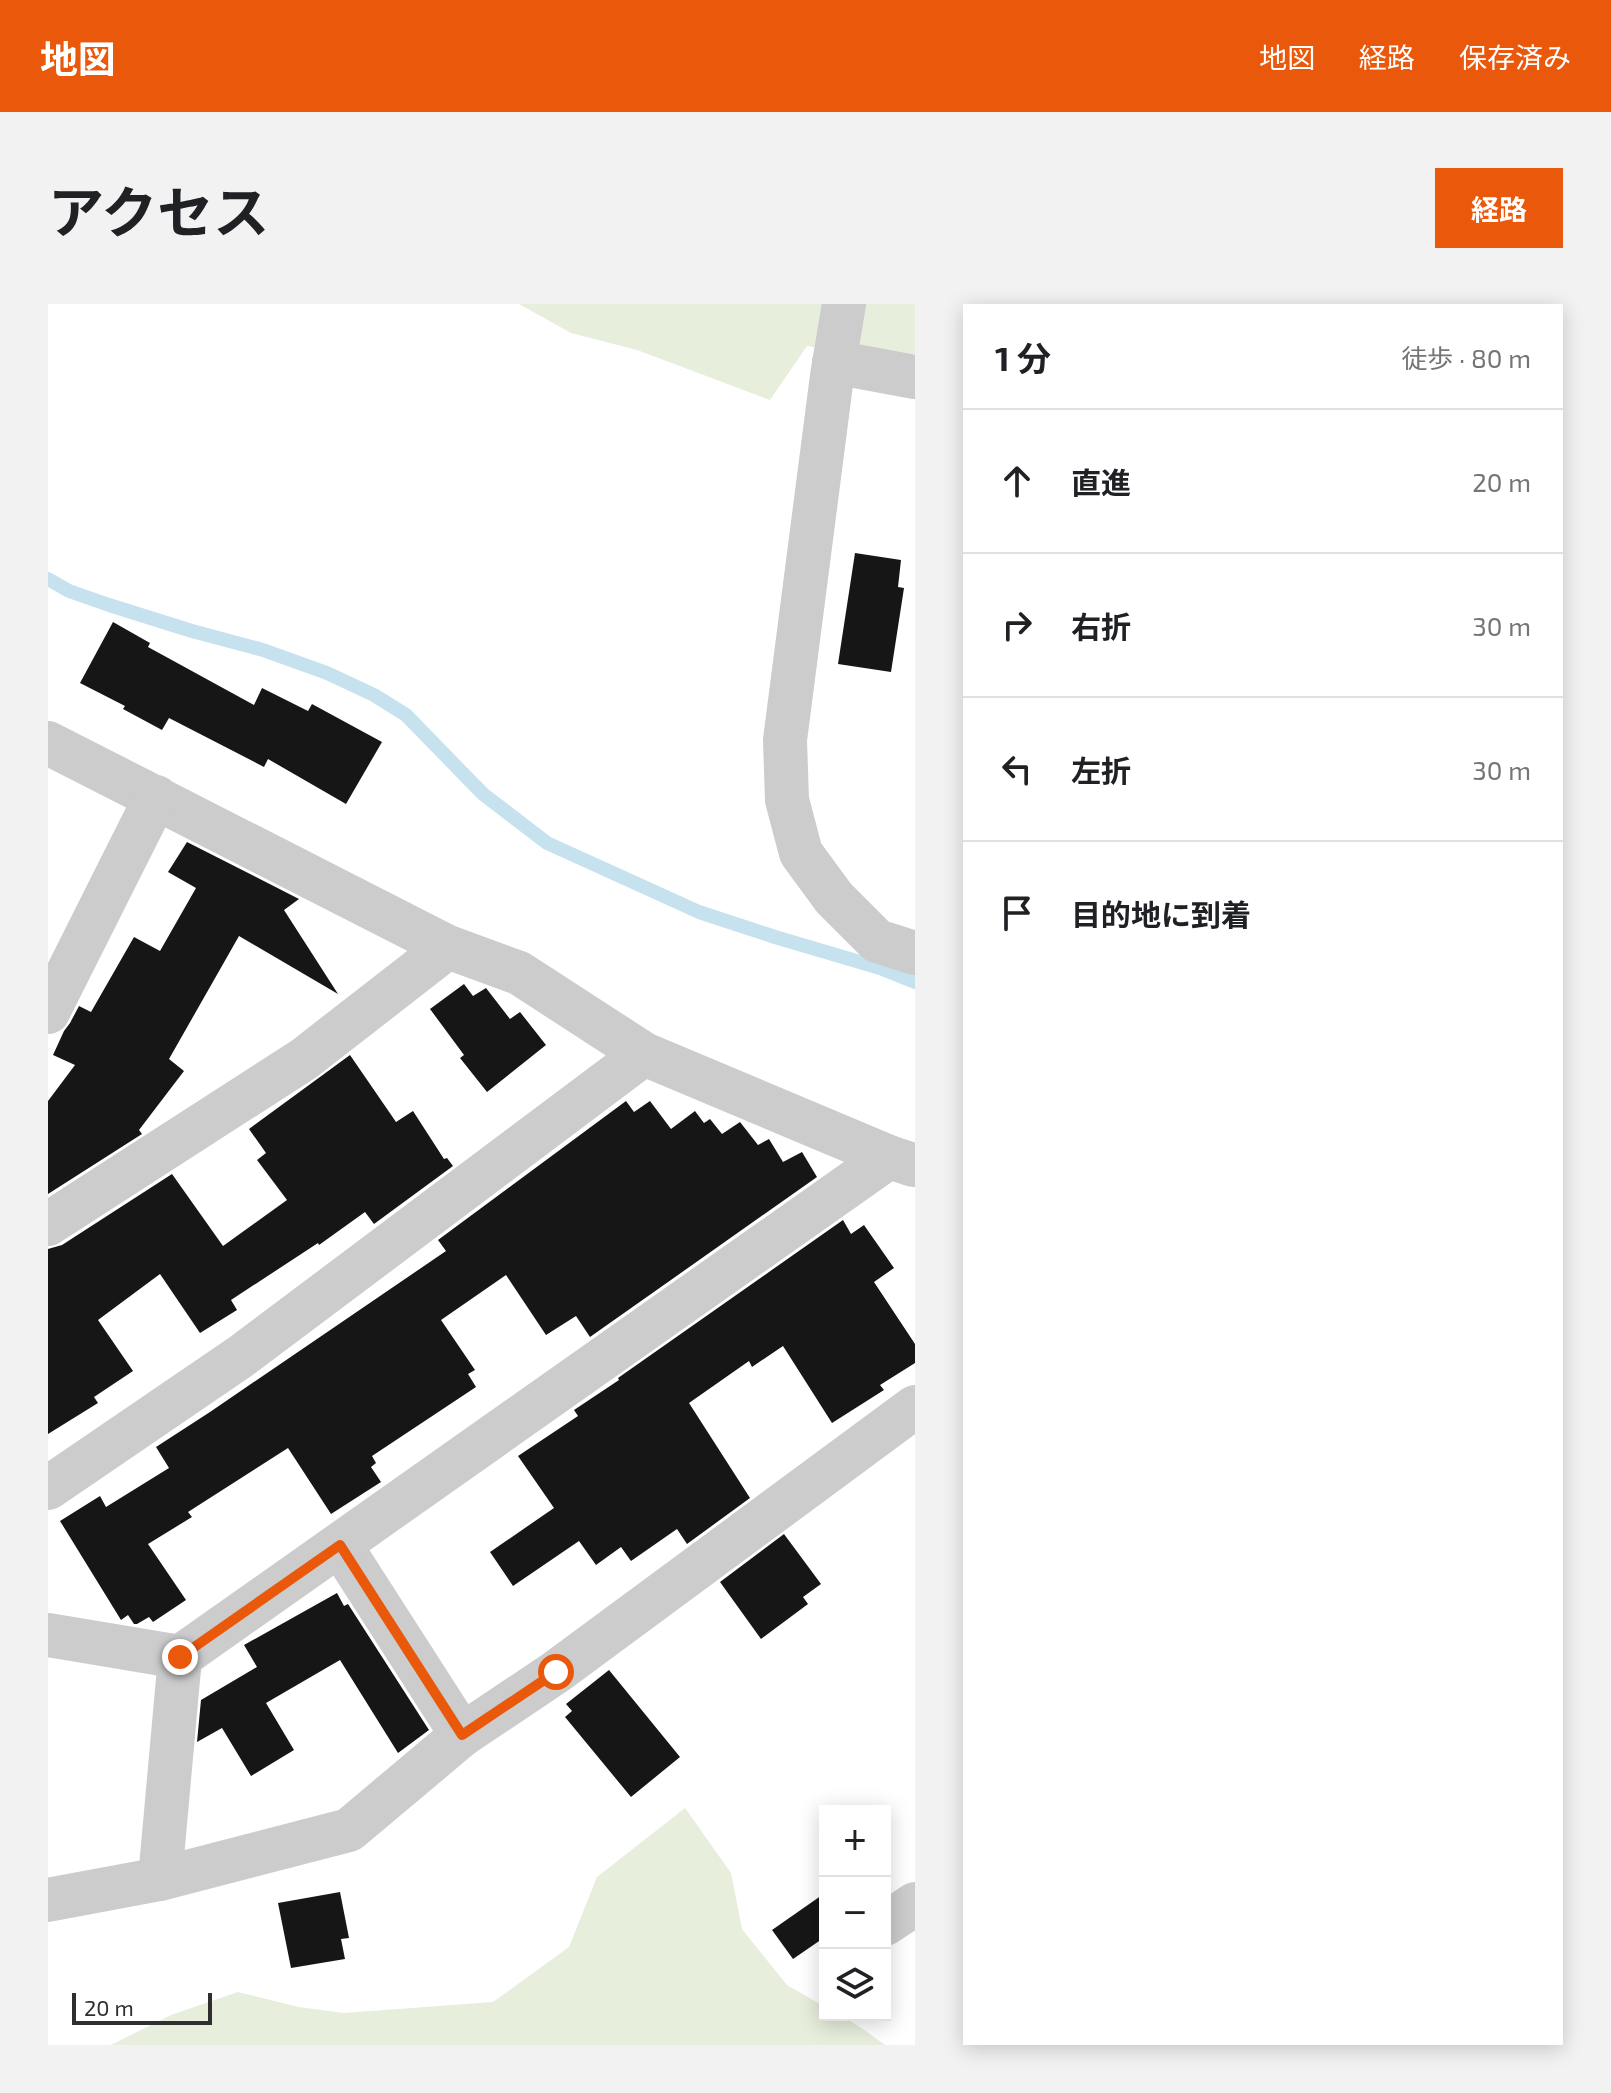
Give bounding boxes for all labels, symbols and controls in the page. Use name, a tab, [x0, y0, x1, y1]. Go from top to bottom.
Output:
text: 地図	[40, 35, 116, 81]
text: 地図	[1259, 40, 1315, 74]
text: 経路	[1359, 40, 1415, 74]
text: 保存済み	[1459, 40, 1571, 74]
button: 経路	[1435, 168, 1563, 248]
text: アクセス	[48, 177, 269, 244]
text: 1 分	[995, 337, 1051, 378]
text: 徒歩 · 80 m	[1401, 342, 1531, 373]
icon: ahead	[995, 459, 1039, 503]
text: 直進	[1071, 464, 1131, 500]
text: 20 m	[1472, 466, 1531, 497]
icon: right	[995, 603, 1039, 647]
text: 右折	[1071, 608, 1131, 644]
text: 30 m	[1472, 610, 1531, 641]
icon: left	[995, 747, 1039, 791]
text: 左折	[1071, 752, 1131, 788]
text: 30 m	[1472, 754, 1531, 785]
icon: arrive	[995, 891, 1039, 935]
text: 目的地に到着	[1071, 896, 1251, 932]
route end	[162, 1639, 198, 1675]
route start	[538, 1654, 574, 1690]
map controls	[819, 1805, 891, 2021]
button: +	[819, 1805, 891, 1877]
button: −	[819, 1877, 891, 1949]
button: layers	[819, 1949, 891, 2021]
scale bar	[72, 1989, 212, 2025]
text: 20 m	[84, 1994, 134, 2020]

